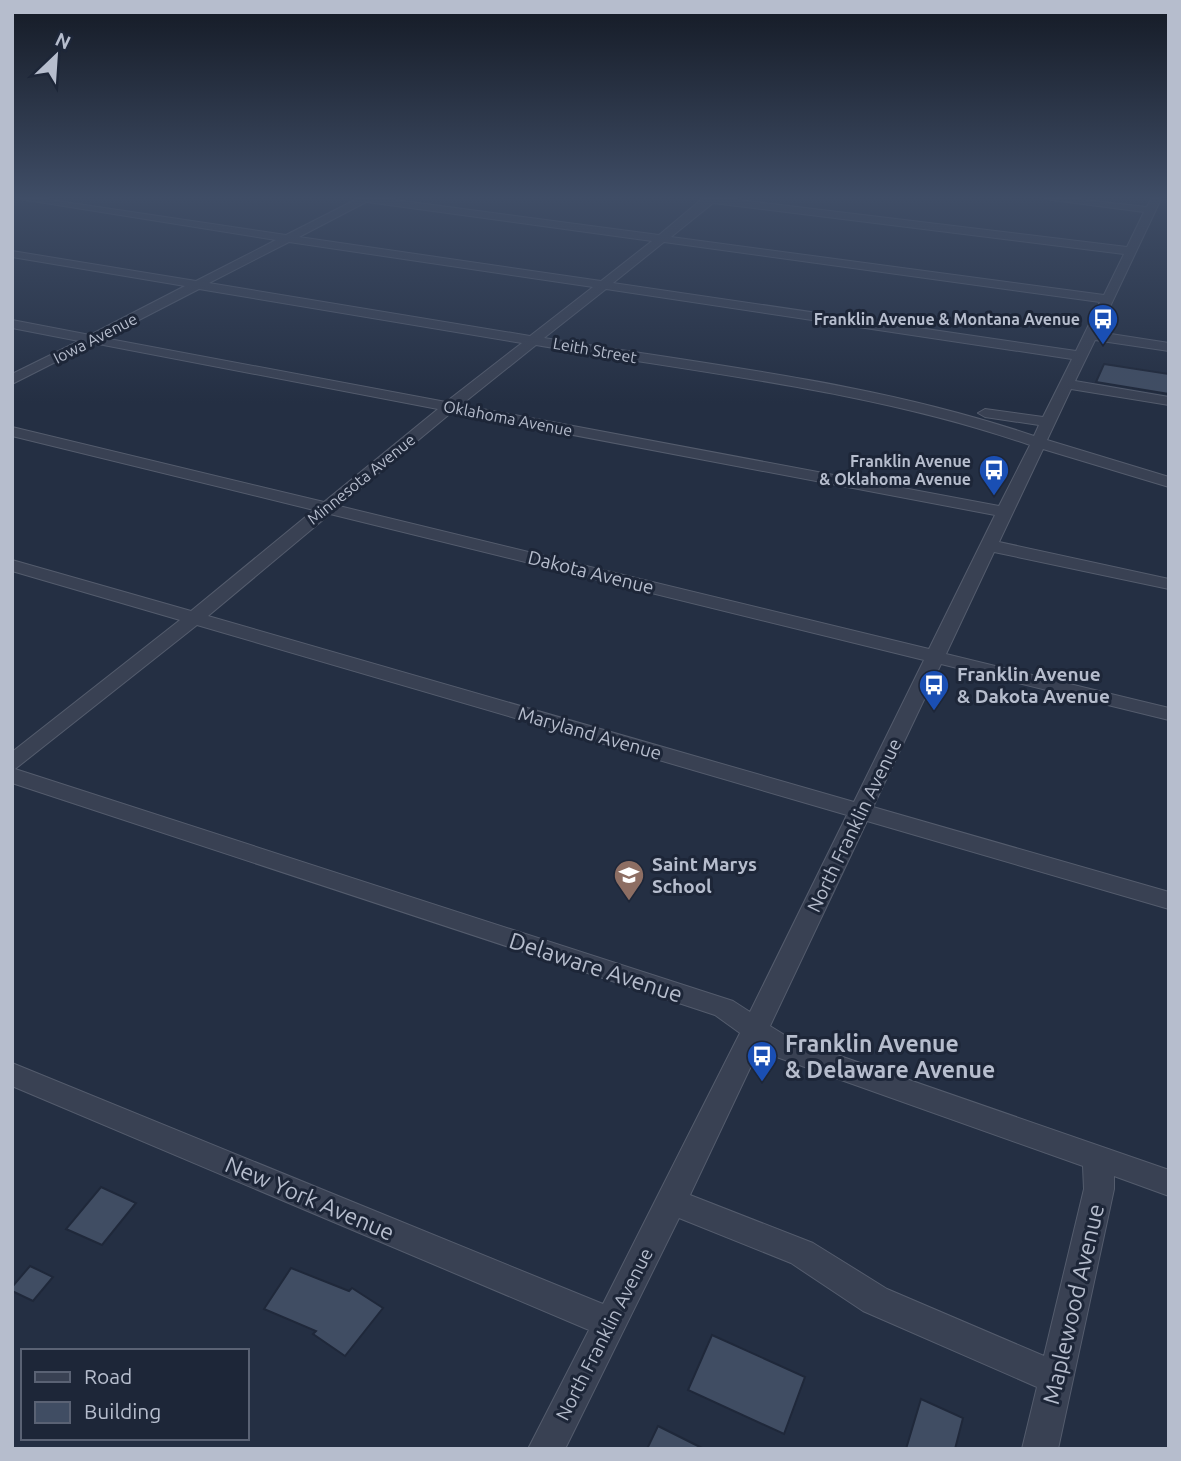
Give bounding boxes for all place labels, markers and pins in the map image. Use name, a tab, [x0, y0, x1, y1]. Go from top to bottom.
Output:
bus stop icon: Franklin Avenue & Montana Avenue	[1086, 302, 1120, 346]
place label: Franklin Avenue & Montana Avenue	[814, 310, 1080, 328]
place label: Franklin Avenue & Oklahoma Avenue	[819, 452, 971, 488]
bus stop icon: Franklin Avenue & Oklahoma Avenue	[977, 453, 1011, 497]
place label: Franklin Avenue & Dakota Avenue	[957, 663, 1110, 707]
bus stop icon: Franklin Avenue & Dakota Avenue	[917, 668, 951, 712]
place label: Saint Marys School	[652, 853, 757, 897]
school or university icon: Saint Marys School	[612, 858, 646, 902]
place label: Franklin Avenue & Delaware Avenue	[785, 1031, 995, 1082]
bus stop icon: Franklin Avenue & Delaware Avenue	[745, 1039, 779, 1083]

